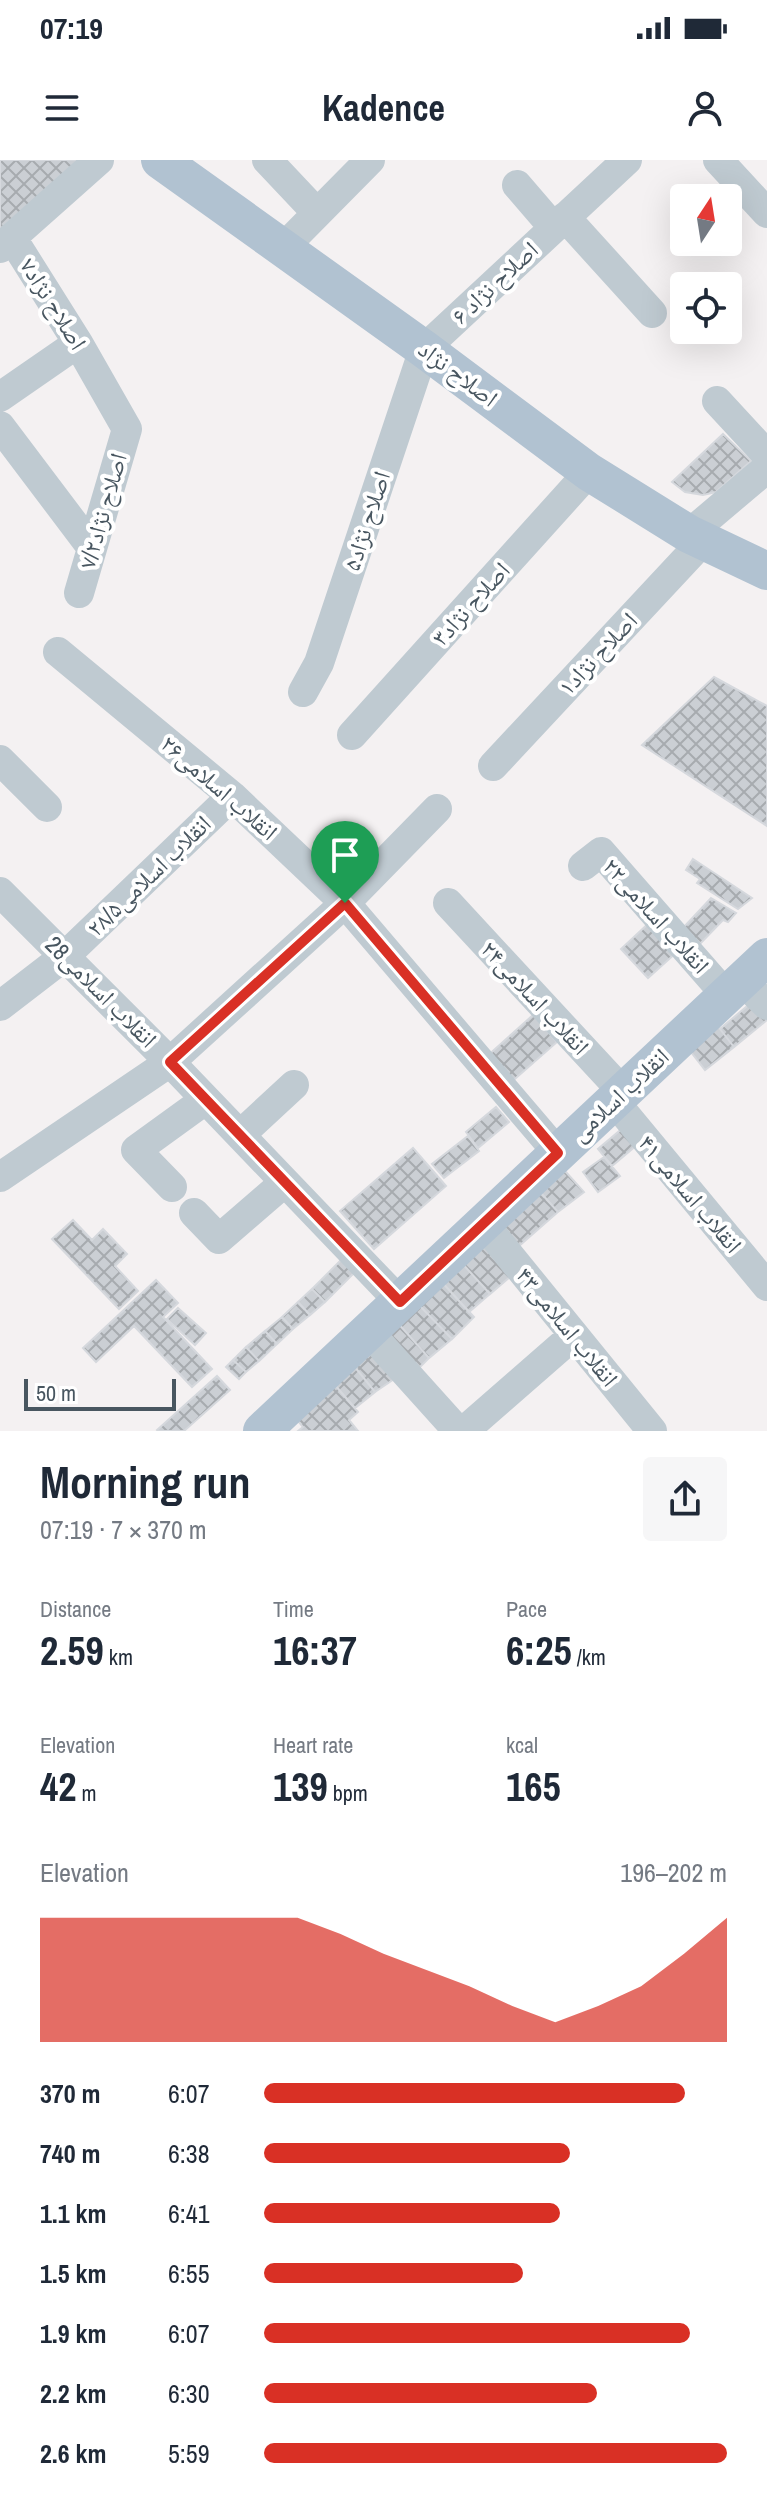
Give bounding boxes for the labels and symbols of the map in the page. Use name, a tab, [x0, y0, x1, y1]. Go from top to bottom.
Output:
north arrow	[670, 184, 742, 256]
street label: ۶ اصلاح نژاد	[444, 234, 545, 331]
street label: اصلاح نژاد۷	[13, 251, 95, 355]
street label: اصلاح نژاد	[412, 333, 505, 414]
street label: اصلاح نژاد۷/۲	[70, 449, 134, 572]
street label: اصلاح نژاد۵	[335, 467, 397, 574]
street label: اصلاح نژاد۳	[424, 554, 517, 652]
street label: اصلاح نژاد۱	[551, 605, 644, 702]
street label: انقلاب اسلامی۲۶	[154, 727, 285, 847]
street label: انقلاب اسلامی۲۸/۵	[79, 808, 218, 943]
pin	[311, 821, 379, 903]
street label: انقلاب اسلامی۲۲	[596, 851, 717, 980]
street label: 28انقلاب اسلامی	[39, 928, 165, 1054]
street label: انقلاب اسلامی۲۴	[474, 933, 597, 1061]
street label: انقلاب اسلامی	[563, 1040, 676, 1148]
street label: انقلاب اسلامی۴۱	[632, 1127, 750, 1259]
street label: انقلاب اسلامی۴۳	[510, 1260, 626, 1393]
scale bar	[24, 1375, 176, 1411]

